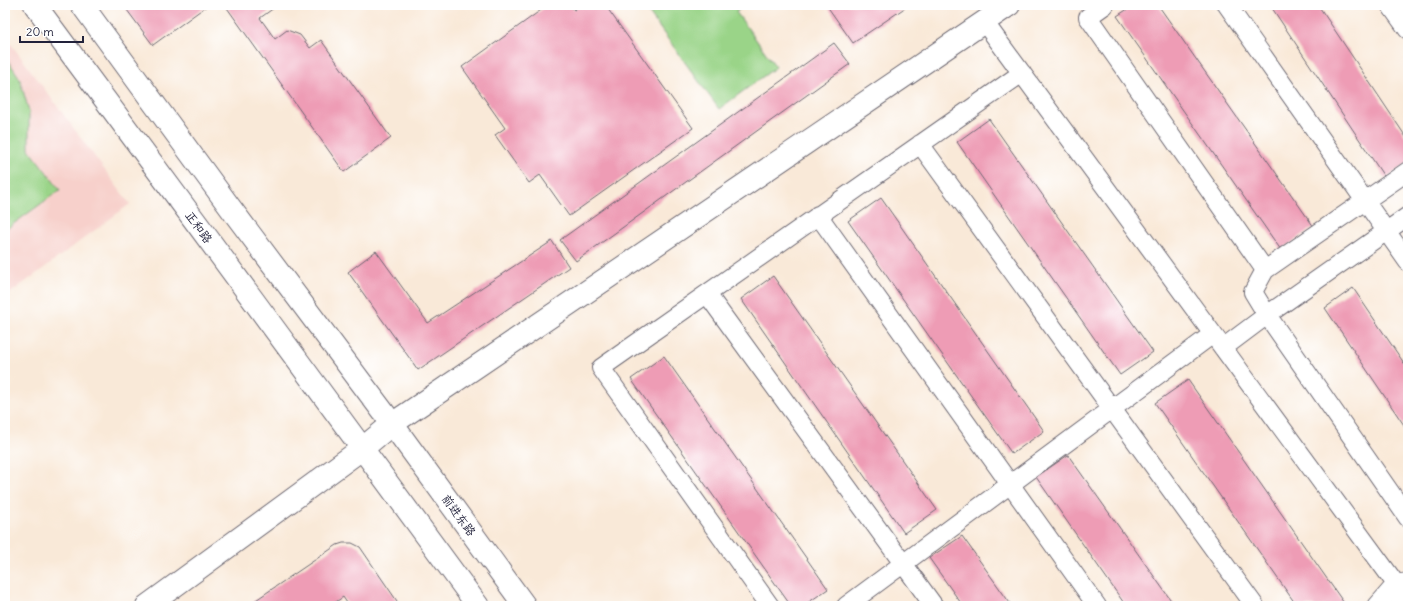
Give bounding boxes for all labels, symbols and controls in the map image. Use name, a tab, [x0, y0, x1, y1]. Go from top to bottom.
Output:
scale bar	[20, 18, 83, 44]
text: 20 m	[26, 24, 54, 39]
street label: 正和路	[182, 208, 216, 246]
street label: 前进东路	[439, 491, 479, 539]

